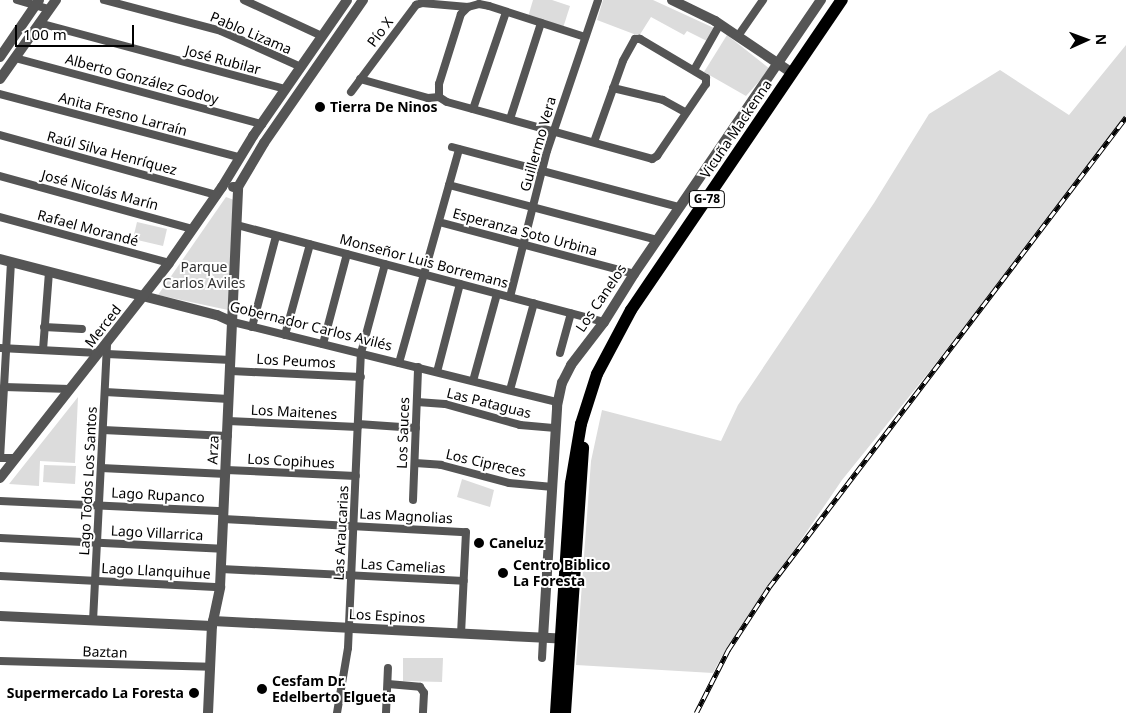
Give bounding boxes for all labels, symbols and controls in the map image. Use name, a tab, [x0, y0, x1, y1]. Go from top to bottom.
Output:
street label: Pablo Lizama	[208, 8, 294, 58]
street label: Pío X	[364, 14, 396, 50]
scale bar	[18, 15, 136, 47]
north arrow	[1061, 15, 1111, 65]
text: 100 m	[23, 24, 67, 44]
text: N	[1092, 33, 1111, 45]
street label: José Rubilar	[183, 42, 263, 78]
street label: Alberto González Godoy	[64, 50, 220, 108]
street label: Vicuña Mackenna	[697, 76, 775, 182]
street label: Anita Fresno Larraín	[57, 89, 189, 139]
street label: Guillermo Vera	[516, 95, 560, 193]
place label: Tierra De Ninos	[330, 99, 438, 115]
marker: Tierra De Ninos	[314, 101, 326, 113]
street label: Raúl Silva Henríquez	[45, 128, 179, 178]
street label: José Nicolás Marín	[40, 166, 160, 214]
road number: G-78	[688, 190, 726, 208]
street label: Esperanza Soto Urbina	[451, 205, 599, 259]
street label: Rafael Morandé	[36, 206, 140, 250]
street label: Monseñor Luis Borremans	[338, 230, 510, 292]
park label: Parque Carlos Aviles	[163, 259, 245, 292]
street label: Los Canelos	[572, 261, 630, 335]
street label: Gobernador Carlos Avilés	[228, 298, 394, 354]
street label: Merced	[81, 301, 125, 351]
street label: Los Peumos	[256, 351, 336, 371]
street label: Las Pataguas	[445, 384, 533, 422]
street label: Los Sauces	[393, 397, 413, 469]
street label: Los Maitenes	[250, 401, 338, 423]
street label: Lago Todos Los Santos	[76, 406, 100, 556]
street label: Arza	[204, 435, 222, 465]
street label: Los Cipreces	[444, 446, 528, 480]
street label: Los Copihues	[247, 450, 335, 472]
street label: Lago Rupanco	[111, 484, 205, 506]
street label: Las Araucarias	[330, 485, 352, 581]
street label: Las Magnolias	[359, 505, 453, 527]
street label: Lago Villarrica	[110, 522, 204, 544]
place label: Caneluz	[489, 535, 544, 551]
marker: Caneluz	[473, 537, 485, 549]
street label: Las Camelias	[360, 555, 446, 577]
place label: Centro Biblico La Foresta	[513, 557, 611, 590]
street label: Lago Llanquihue	[101, 560, 211, 582]
marker: Centro Biblico La Foresta	[497, 567, 509, 579]
street label: Los Espinos	[348, 606, 426, 626]
street label: Baztan	[82, 643, 128, 661]
place label: Cesfam Dr. Edelberto Elgueta	[272, 673, 396, 706]
marker: Cesfam Dr. Edelberto Elgueta	[256, 683, 268, 695]
place label: Supermercado La Foresta	[7, 685, 184, 701]
marker: Supermercado La Foresta	[188, 687, 200, 699]

